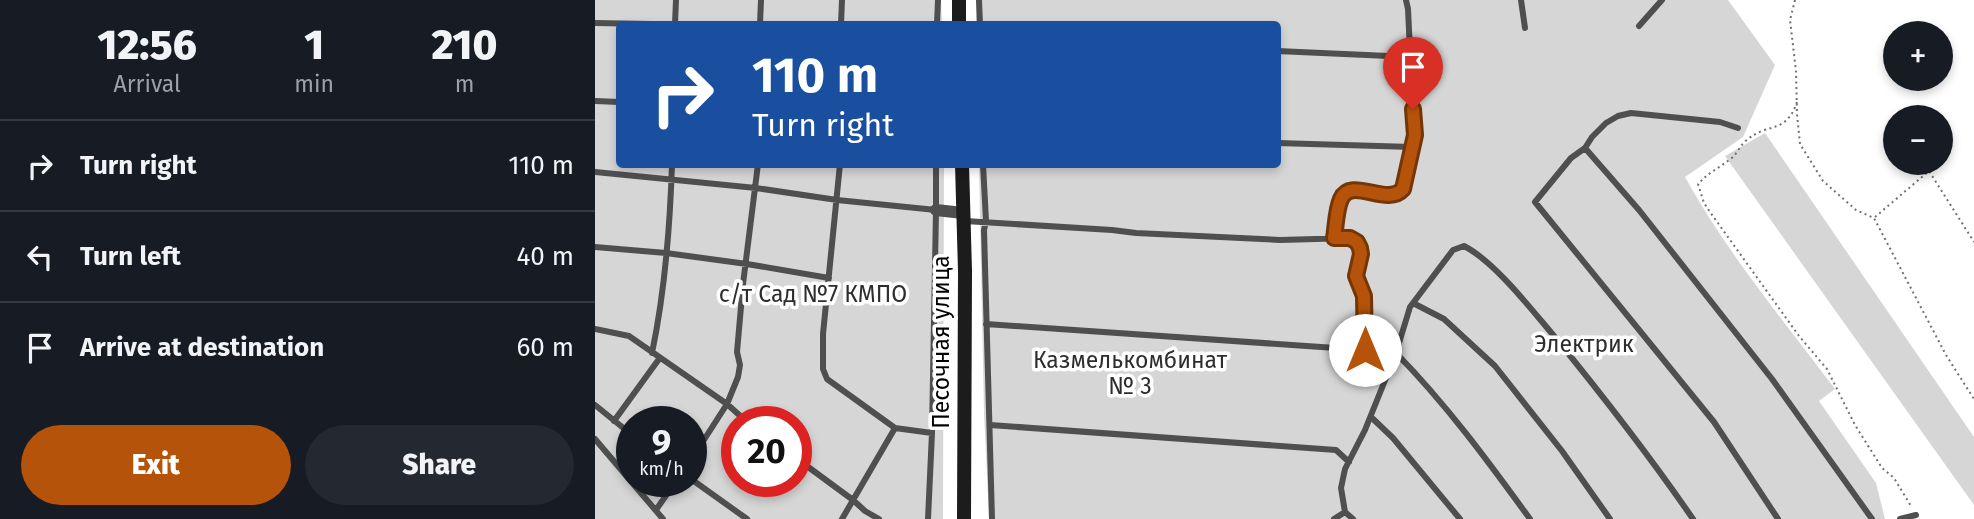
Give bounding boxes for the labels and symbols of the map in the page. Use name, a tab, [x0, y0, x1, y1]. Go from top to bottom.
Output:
pin	[1383, 37, 1443, 109]
street label: Песочная улица	[927, 255, 955, 429]
park label: с/т Сад №7 КМПО	[719, 280, 907, 308]
position arrow	[1328, 313, 1402, 387]
park label: Электрик	[1534, 330, 1634, 358]
park label: Казмелькомбинат № 3	[1033, 346, 1228, 400]
speed limit sign: 20	[721, 406, 812, 497]

